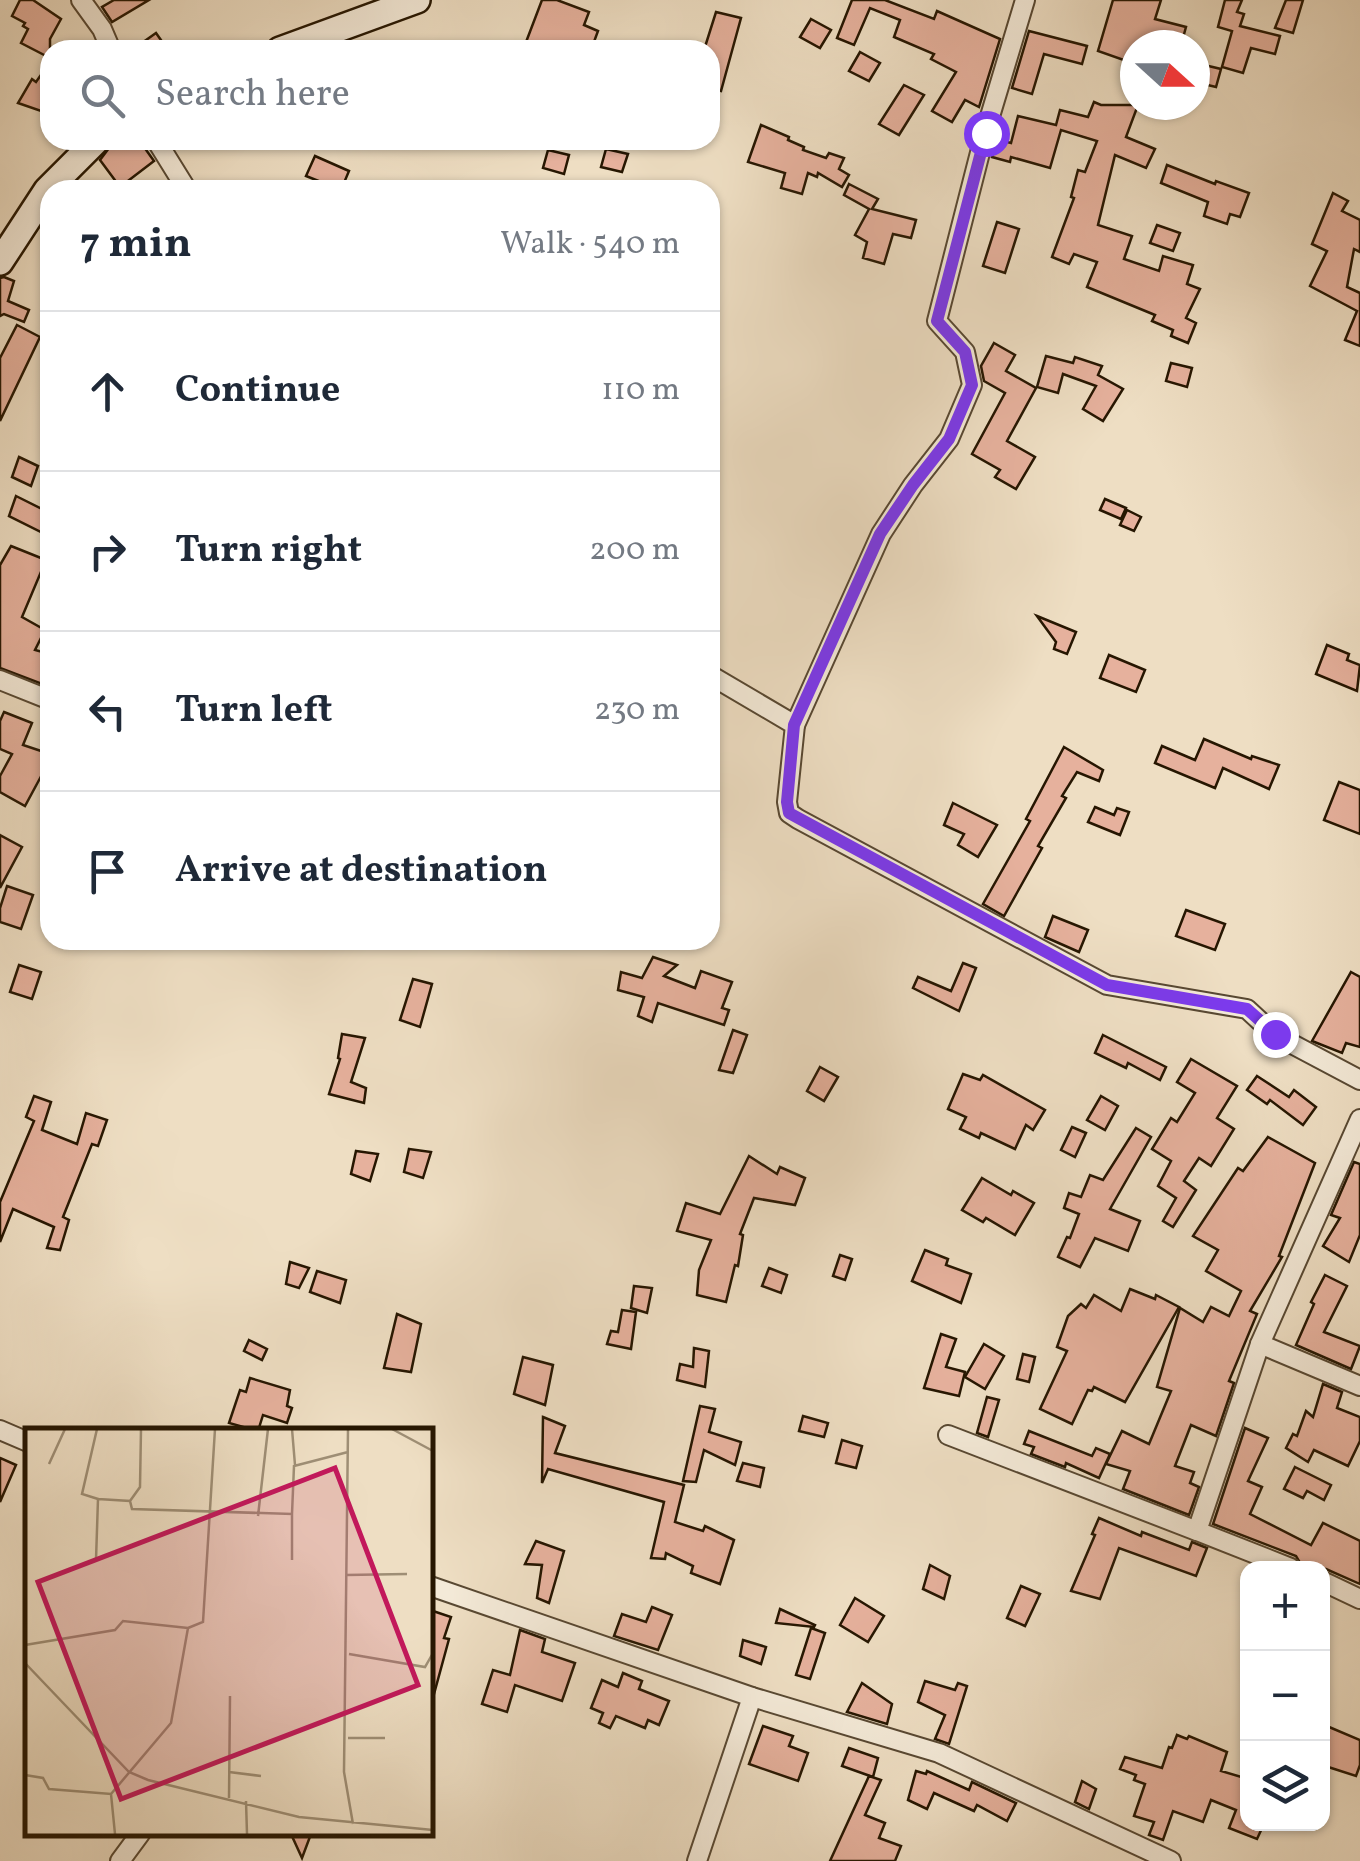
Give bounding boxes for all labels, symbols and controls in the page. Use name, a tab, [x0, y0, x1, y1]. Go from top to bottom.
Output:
north arrow	[1120, 30, 1210, 120]
search box	[40, 40, 720, 150]
icon: search	[75, 68, 130, 123]
text: Search here	[155, 69, 350, 122]
route start	[964, 111, 1010, 157]
text: 7 min	[80, 216, 192, 275]
text: Walk · 540 m	[500, 223, 680, 267]
icon: ahead	[80, 364, 135, 419]
text: Continue	[175, 365, 340, 418]
text: 110 m	[601, 369, 680, 413]
icon: right	[80, 524, 135, 579]
text: Turn right	[175, 525, 362, 578]
text: 200 m	[589, 529, 680, 573]
icon: left	[80, 684, 135, 739]
text: Turn left	[175, 685, 332, 738]
text: 230 m	[594, 689, 680, 733]
icon: arrive	[80, 844, 135, 899]
text: Arrive at destination	[175, 845, 548, 898]
route end	[1253, 1012, 1299, 1058]
inset map	[25, 1428, 432, 1836]
map controls	[1240, 1561, 1330, 1831]
button: +	[1240, 1561, 1330, 1651]
button: −	[1240, 1651, 1330, 1741]
button: layers	[1240, 1741, 1330, 1831]

